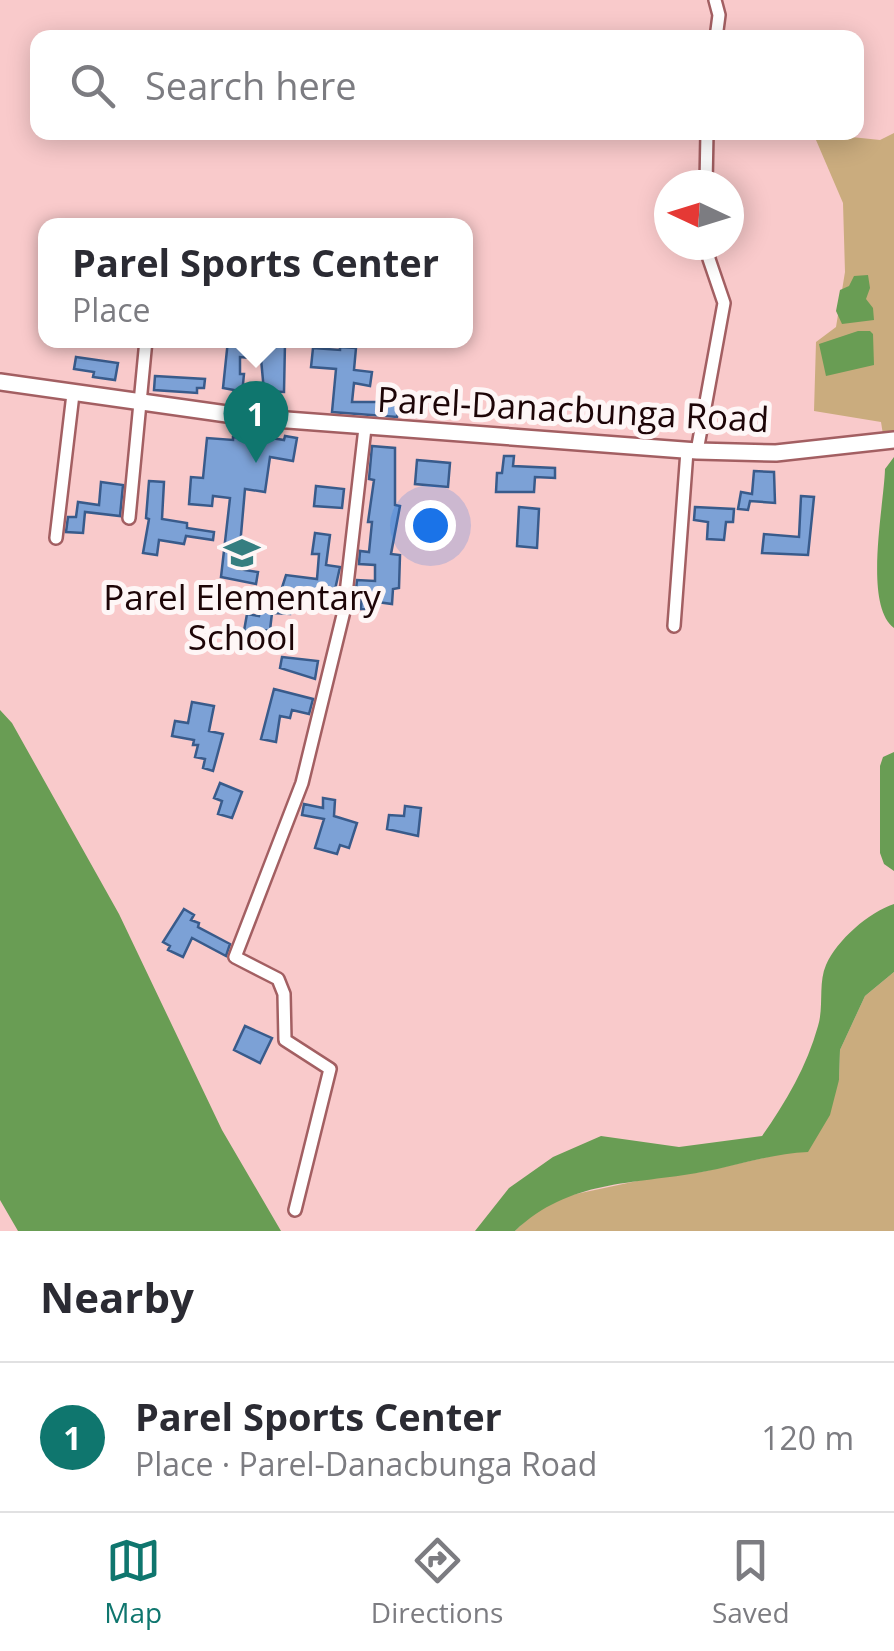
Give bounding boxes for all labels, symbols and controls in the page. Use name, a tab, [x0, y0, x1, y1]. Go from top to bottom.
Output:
search box	[30, 30, 864, 140]
icon: search	[65, 58, 120, 113]
text: Search here	[145, 59, 357, 111]
north arrow	[654, 170, 744, 260]
popup	[38, 218, 473, 348]
text: Parel Sports Center	[72, 236, 439, 288]
text: Place	[72, 288, 150, 331]
street label: Parel-Danacbunga Road	[376, 375, 770, 442]
pin: 1	[224, 380, 288, 463]
your location	[405, 500, 456, 551]
school or university icon: Parel Elementary School	[223, 534, 261, 572]
place label: Parel Elementary School	[103, 573, 381, 660]
text: Nearby	[40, 1268, 194, 1325]
text: Parel Sports Center	[135, 1390, 502, 1442]
text: 1	[63, 1416, 82, 1459]
text: 120 m	[761, 1416, 854, 1459]
text: Place · Parel-Danacbunga Road	[135, 1442, 597, 1485]
tab: Map	[104, 1533, 162, 1631]
tab: Directions	[371, 1533, 503, 1631]
tab: Saved	[712, 1533, 790, 1631]

